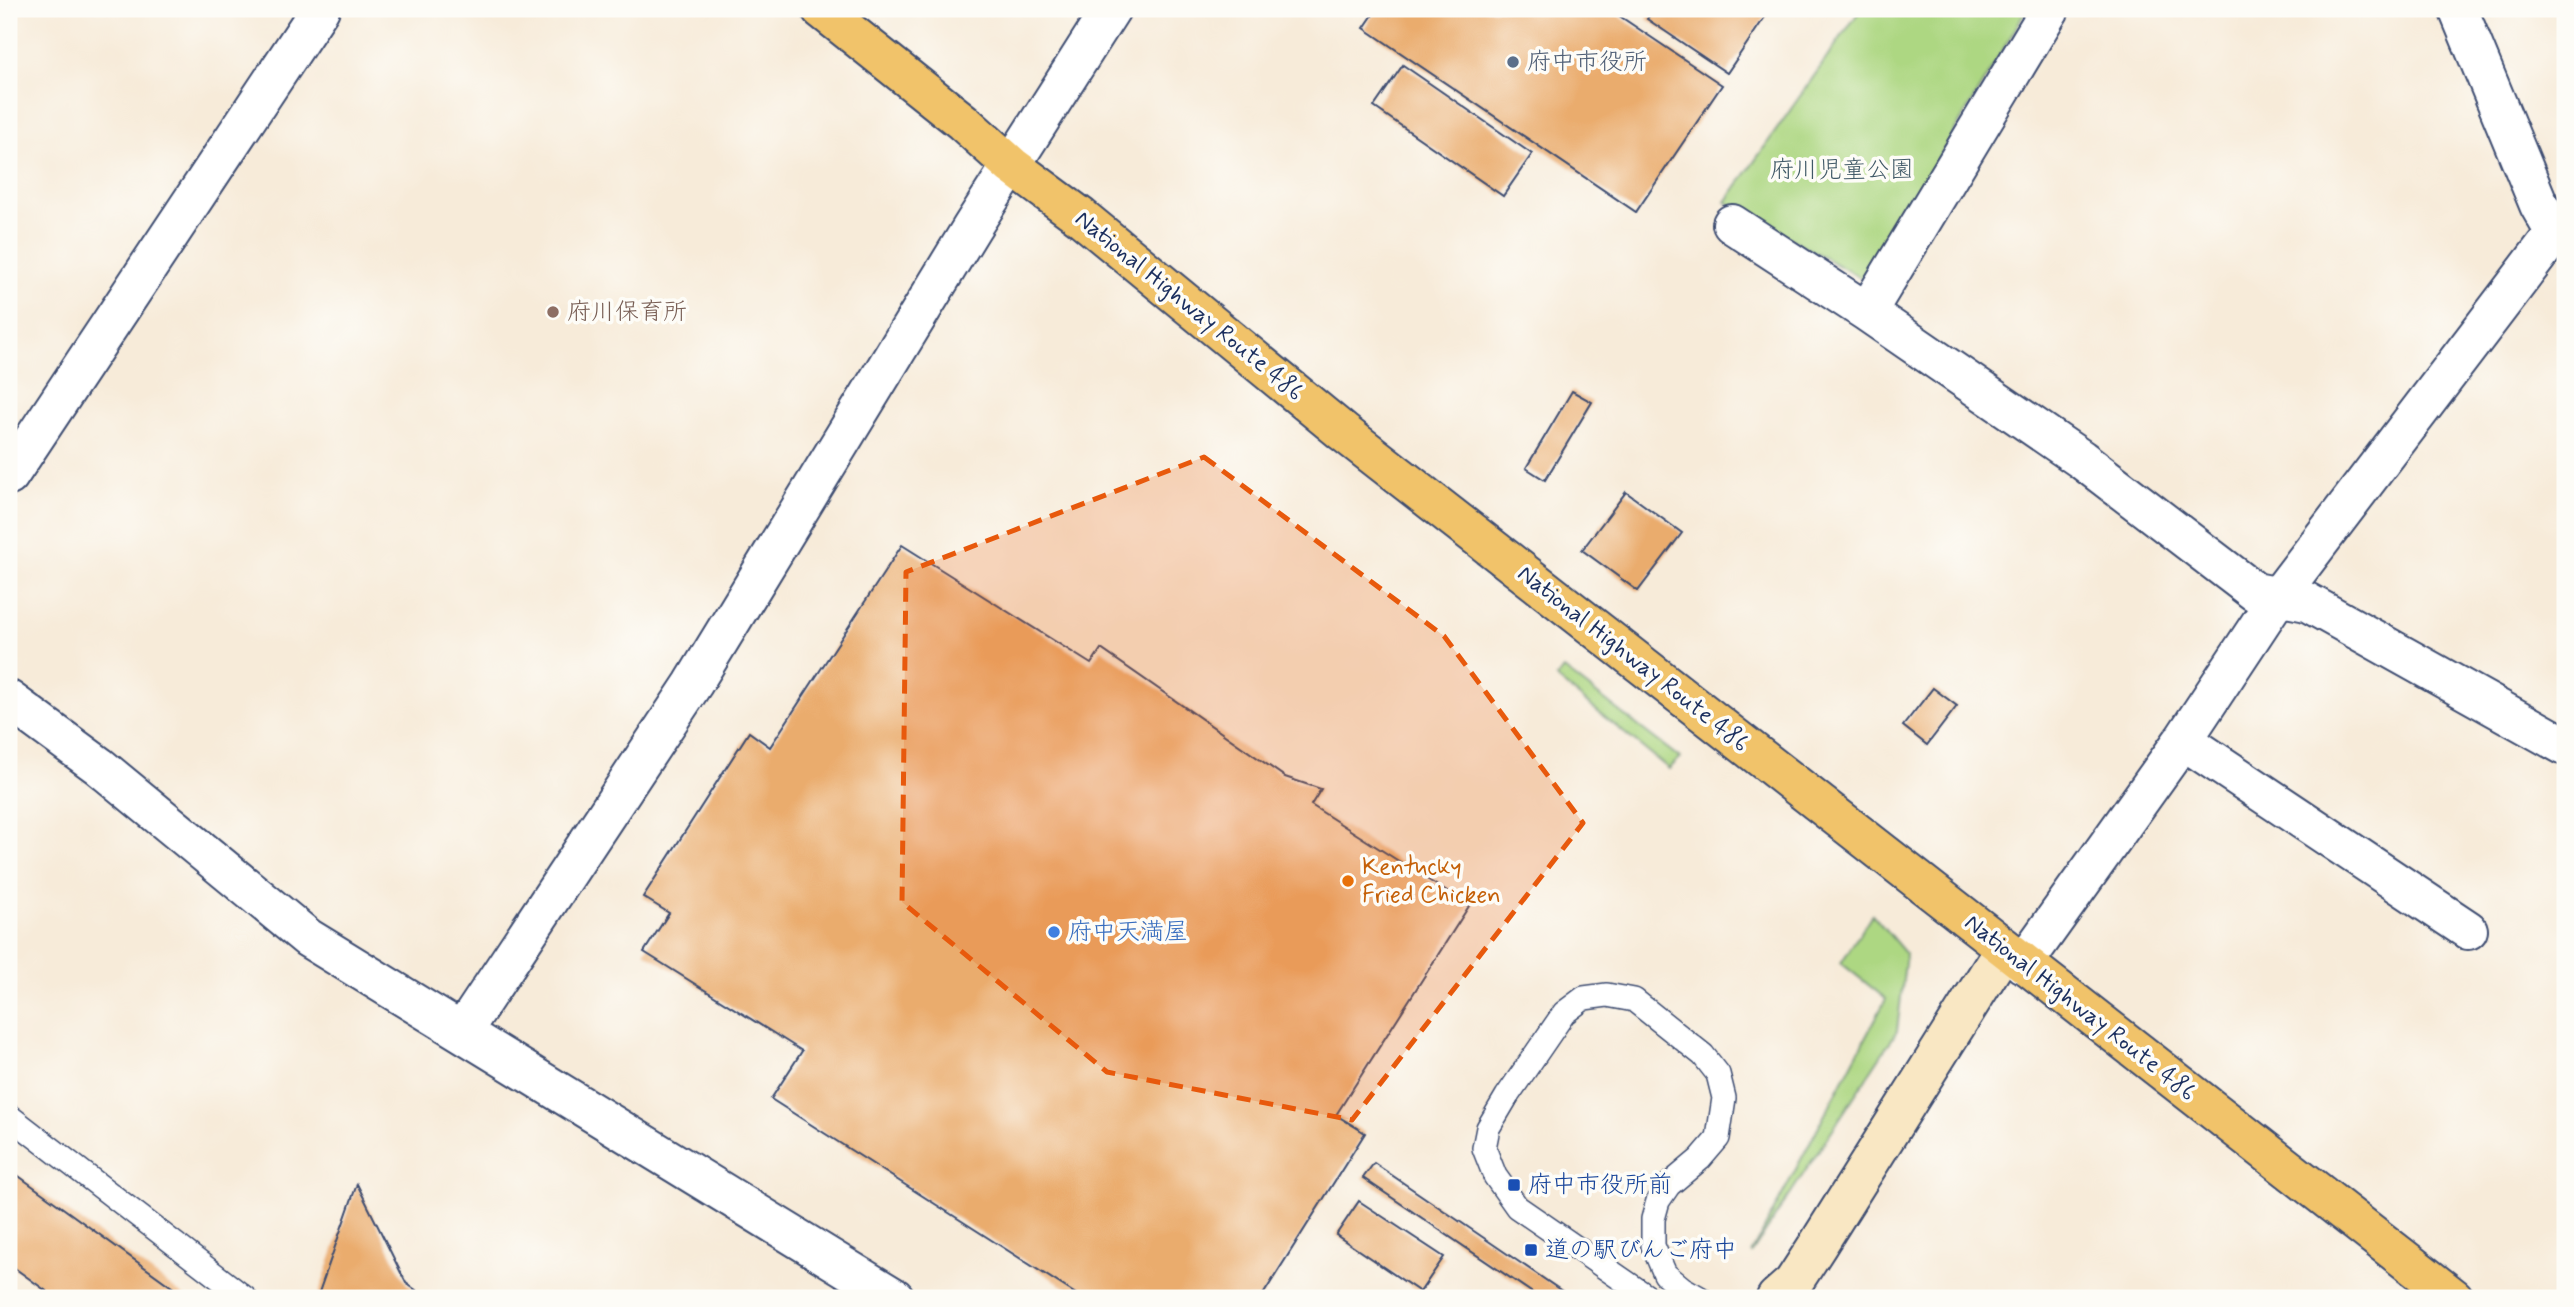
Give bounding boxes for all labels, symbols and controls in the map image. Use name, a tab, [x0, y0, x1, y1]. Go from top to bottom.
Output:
place label: 府中市役所	[1527, 47, 1647, 78]
marker: 府中市役所	[1505, 54, 1521, 70]
park label: 府川児童公園	[1770, 155, 1914, 186]
street label: National Highway Route 486	[1068, 204, 1310, 408]
place label: 府川保育所	[567, 297, 687, 328]
marker: 府川保育所	[545, 304, 561, 320]
street label: National Highway Route 486	[1511, 559, 1755, 759]
place label: Kentucky Fried Chicken	[1362, 852, 1501, 911]
marker: Kentucky Fried Chicken	[1340, 873, 1356, 889]
street label: National Highway Route 486	[1958, 908, 2202, 1108]
place label: 府中天満屋	[1068, 917, 1188, 948]
marker: 府中天満屋	[1046, 924, 1062, 940]
place label: 府中市役所前	[1528, 1170, 1672, 1201]
marker: 府中市役所前	[1506, 1177, 1522, 1193]
place label: 道の駅びんご府中	[1545, 1235, 1737, 1266]
marker: 道の駅びんご府中	[1523, 1242, 1539, 1258]

